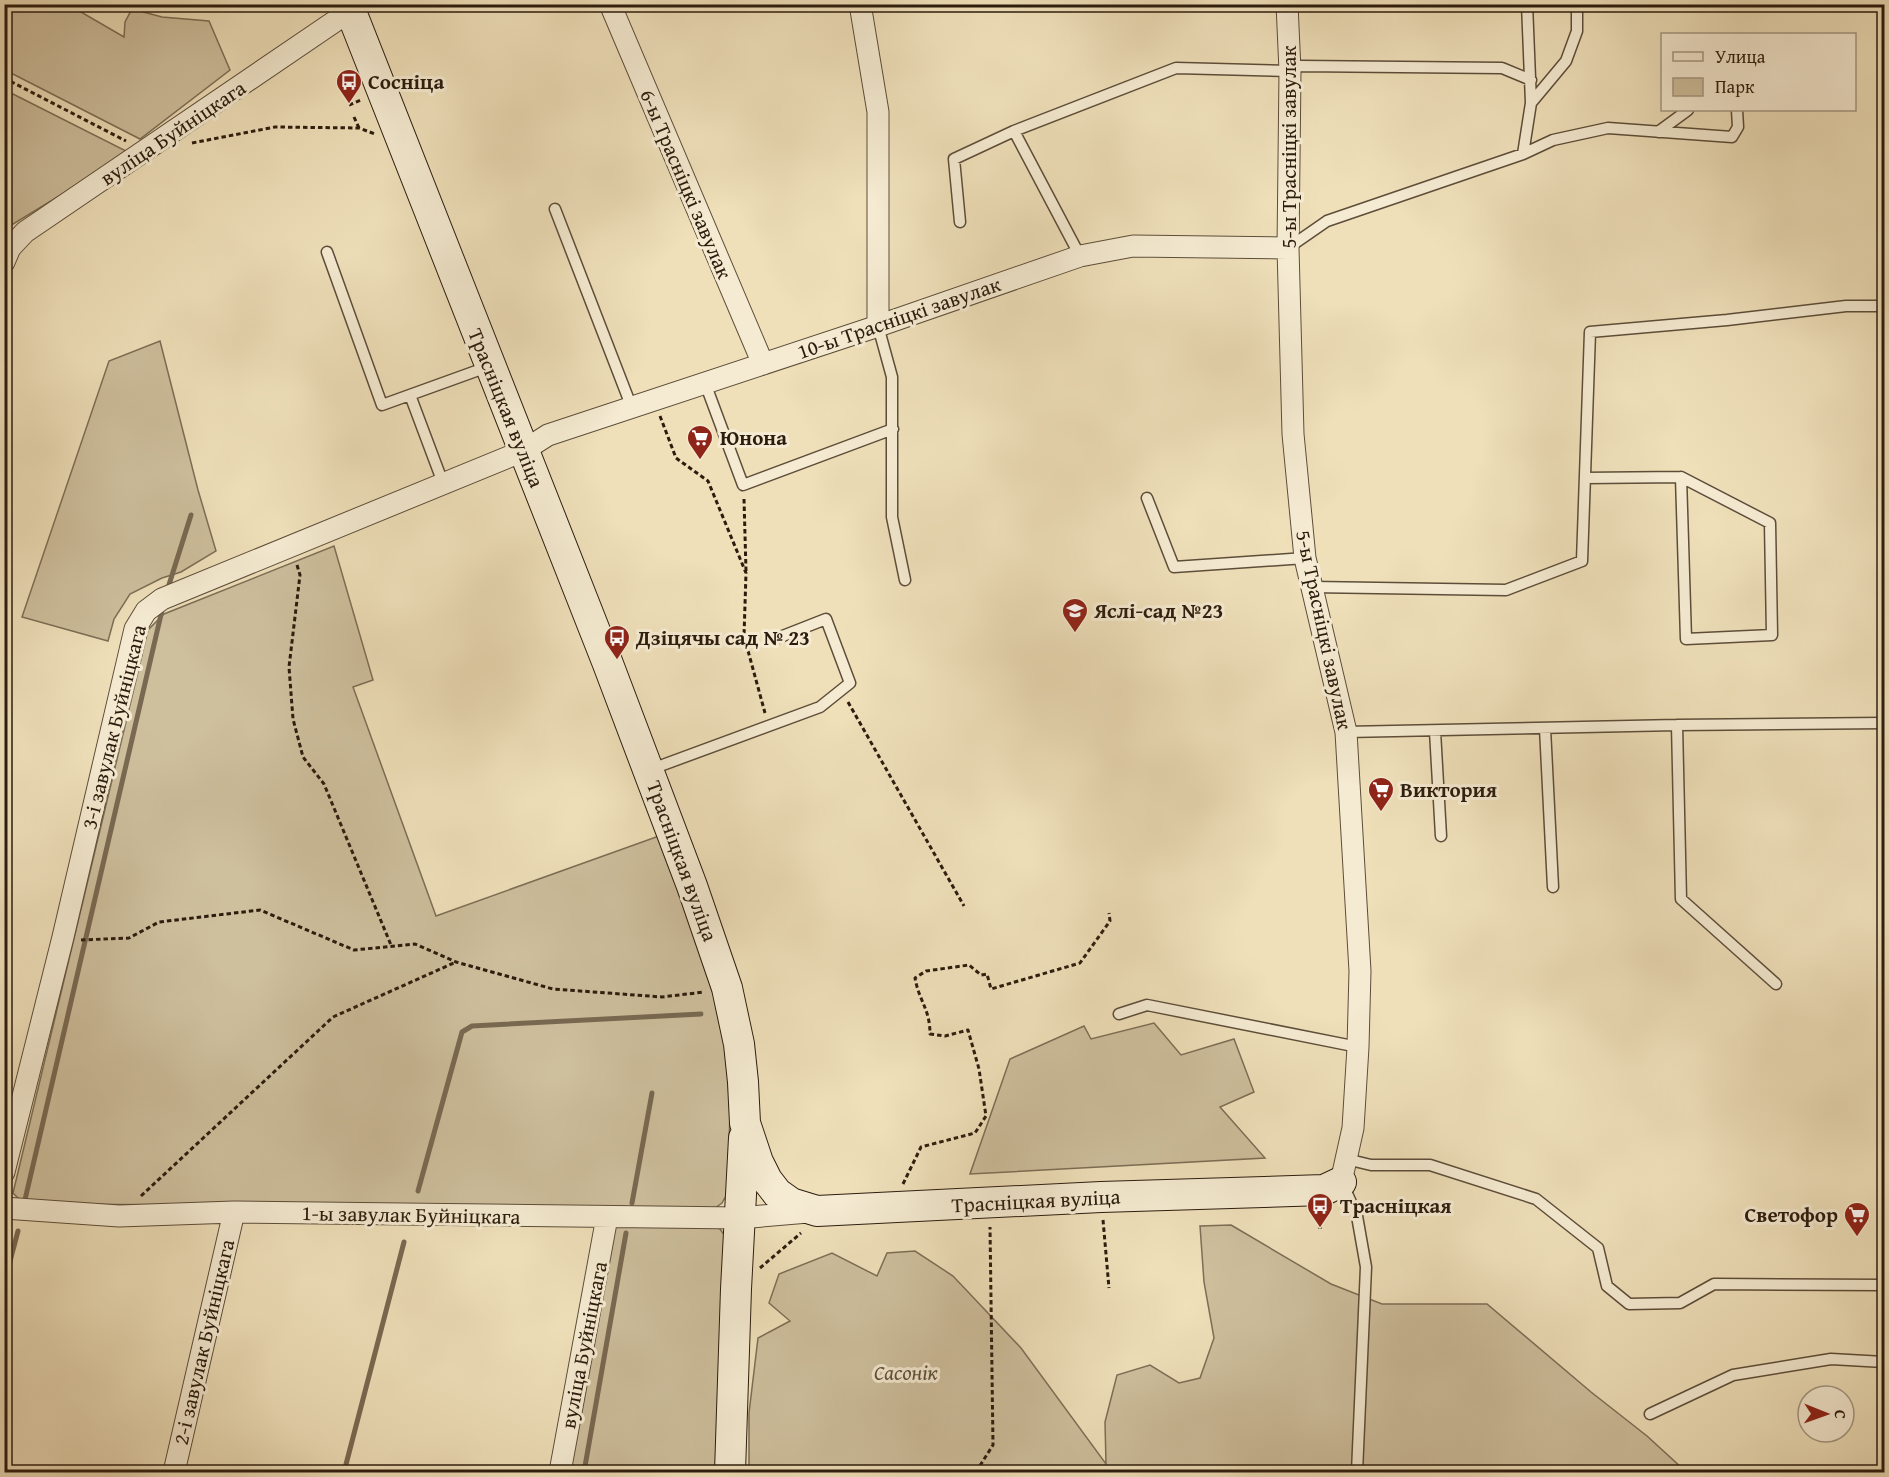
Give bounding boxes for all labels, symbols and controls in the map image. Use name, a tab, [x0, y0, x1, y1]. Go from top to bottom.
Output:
legend	[1661, 33, 1856, 111]
text: Улица	[1715, 43, 1766, 70]
street label: 5-ы Трасніцкі завулак	[1273, 45, 1304, 249]
place label: Сосніца	[368, 66, 444, 97]
bus stop icon: Сосніца	[334, 67, 364, 105]
street label: вуліца Буйніцкага	[94, 72, 252, 193]
text: Парк	[1715, 73, 1755, 100]
street label: 6-ы Трасніцкі завулак	[632, 84, 740, 283]
street label: 10-ы Трасніцкі завулак	[793, 268, 1005, 367]
street label: Трасніцкая вуліца	[460, 324, 552, 492]
place label: Юнона	[720, 422, 787, 453]
supermarket icon: Юнона	[685, 423, 715, 461]
street label: 5-ы Трасніцкі завулак	[1288, 527, 1361, 732]
place label: Яслі-сад №23	[1093, 595, 1223, 626]
school or university icon: Яслі-сад №23	[1060, 596, 1090, 634]
street label: 3-і завулак Буйніцкага	[73, 621, 154, 833]
place label: Дзіцячы сад № 23	[635, 622, 810, 653]
bus stop icon: Дзіцячы сад № 23	[602, 623, 632, 661]
place label: Виктория	[1400, 774, 1497, 805]
supermarket icon: Виктория	[1366, 775, 1396, 813]
street label: Трасніцкая вуліца	[639, 776, 726, 946]
street label: Трасніцкая вуліца	[951, 1181, 1121, 1220]
place label: Трасніцкая	[1340, 1190, 1452, 1221]
bus stop icon: Трасніцкая	[1305, 1191, 1335, 1229]
street label: 1-ы завулак Буйніцкага	[301, 1197, 521, 1232]
place label: Светофор	[1745, 1199, 1838, 1230]
supermarket icon: Светофор	[1842, 1200, 1872, 1238]
street label: 2-і завулак Буйніцкага	[165, 1236, 242, 1448]
street label: вуліца Буйніцкага	[552, 1259, 615, 1431]
park label: Сасонік	[874, 1357, 938, 1388]
north arrow	[1796, 1384, 1856, 1444]
text: С	[1829, 1410, 1853, 1419]

